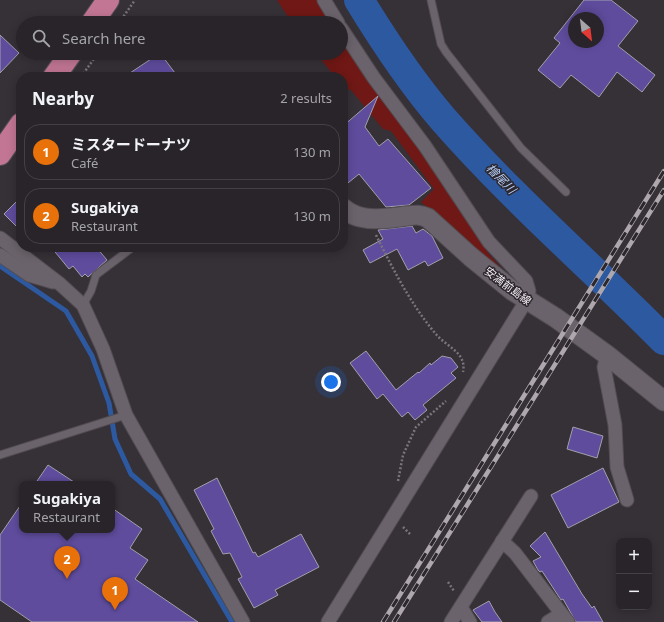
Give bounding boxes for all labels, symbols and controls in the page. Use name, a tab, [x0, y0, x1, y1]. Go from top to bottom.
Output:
north arrow	[568, 12, 604, 48]
search box	[16, 16, 348, 60]
icon: search	[30, 27, 52, 49]
text: Search here	[62, 28, 145, 48]
text: Nearby	[32, 87, 94, 110]
text: 2 results	[280, 89, 332, 107]
text: ミスタードーナツ	[71, 134, 191, 154]
text: 1	[42, 143, 50, 161]
text: 130 m	[293, 143, 331, 161]
text: Café	[71, 154, 98, 172]
water label: 檜尾川	[483, 160, 521, 199]
text: Sugakiya	[71, 197, 139, 217]
text: 2	[42, 207, 50, 225]
text: 130 m	[293, 207, 331, 225]
text: Restaurant	[71, 217, 138, 235]
street label: 安満前島線	[482, 263, 535, 308]
your location	[321, 372, 341, 392]
popup	[19, 481, 115, 533]
text: Sugakiya	[33, 488, 101, 508]
text: Restaurant	[33, 508, 100, 526]
map controls	[616, 538, 652, 610]
button: +	[616, 538, 652, 574]
pin: 2	[54, 546, 80, 579]
button: −	[616, 574, 652, 610]
pin: 1	[102, 577, 128, 610]

